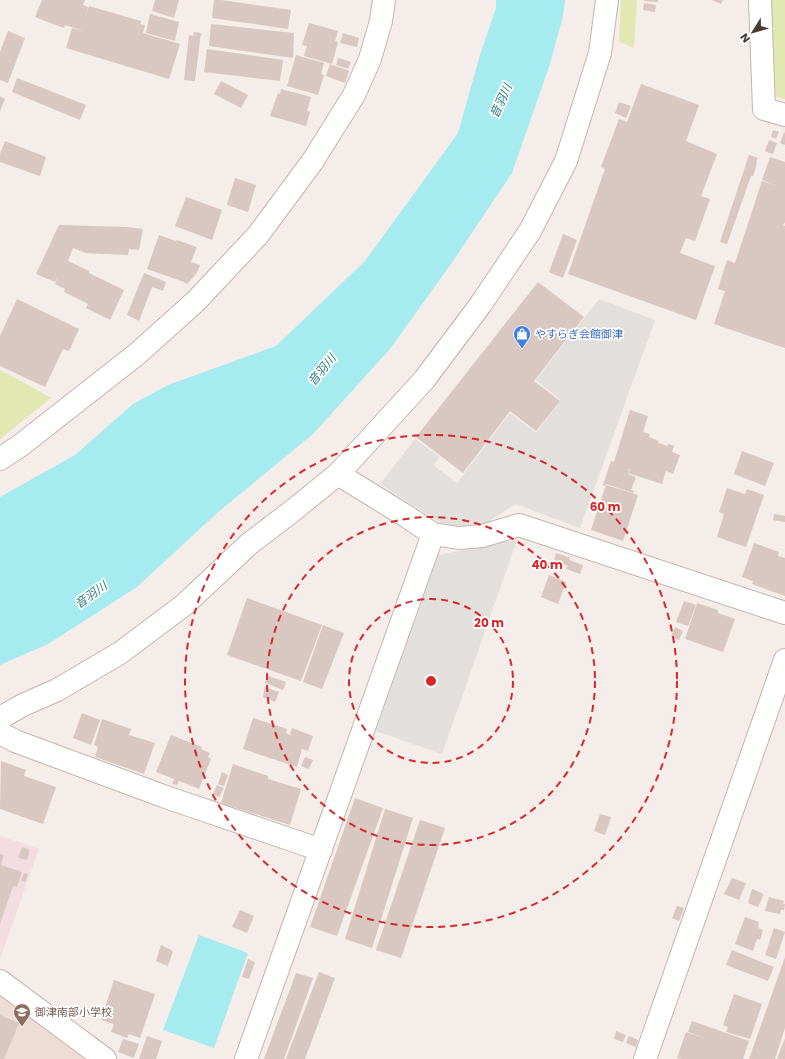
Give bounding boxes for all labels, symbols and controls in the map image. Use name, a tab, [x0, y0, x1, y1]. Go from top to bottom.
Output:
north arrow	[733, 12, 773, 52]
text: N	[736, 30, 754, 46]
water label: 音羽川	[485, 79, 516, 121]
shop icon: やすらぎ会館御津	[512, 324, 532, 349]
place label: やすらぎ会館御津	[535, 326, 623, 342]
water label: 音羽川	[304, 349, 341, 389]
text: 60 m	[590, 498, 621, 515]
text: 40 m	[531, 556, 563, 573]
water label: 音羽川	[71, 576, 112, 612]
text: 20 m	[474, 614, 504, 631]
centre of rings	[424, 674, 438, 688]
school or university icon: 御津南部小学校	[12, 1002, 32, 1027]
place label: 御津南部小学校	[34, 1004, 112, 1020]

